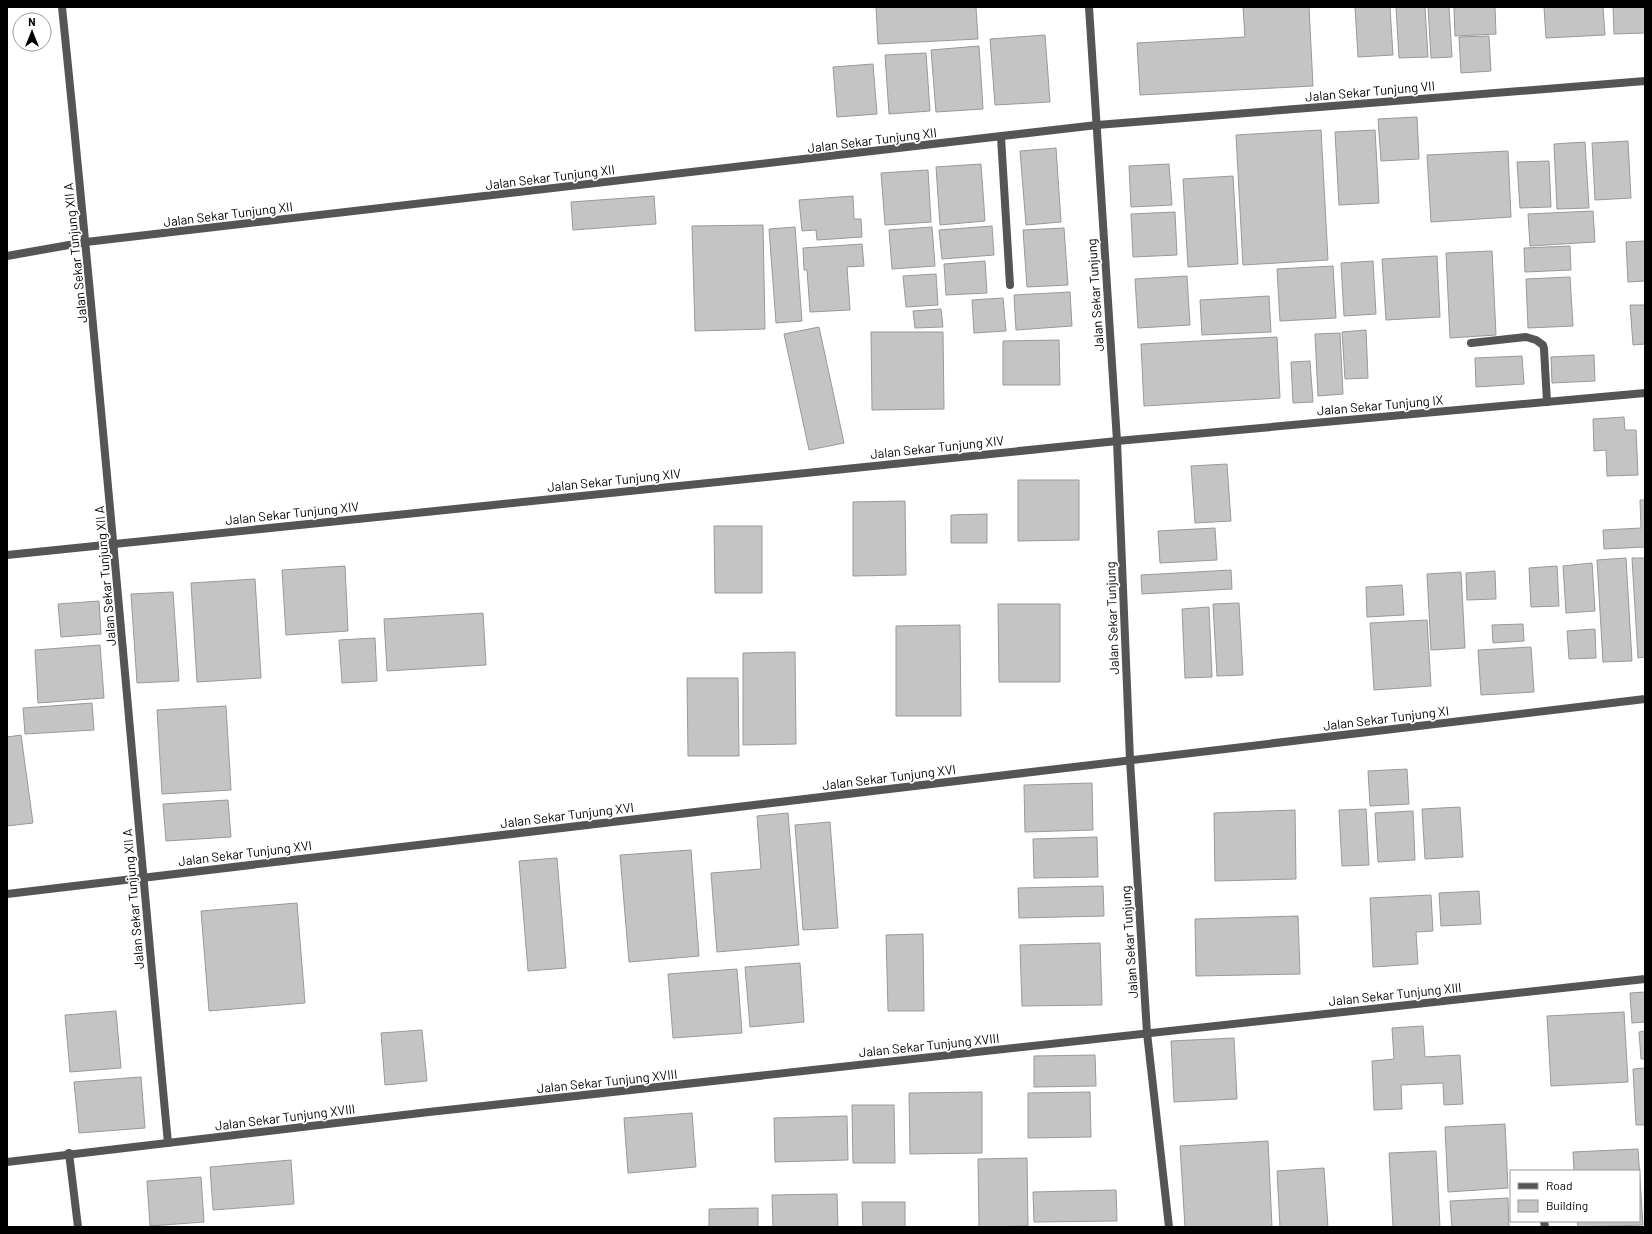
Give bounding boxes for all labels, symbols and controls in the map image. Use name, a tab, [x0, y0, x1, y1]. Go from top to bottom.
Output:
north arrow	[12, 12, 52, 52]
text: N	[28, 15, 36, 28]
street label: Jalan Sekar Tunjung VII	[1304, 77, 1436, 105]
street label: Jalan Sekar Tunjung XII	[806, 124, 938, 156]
street label: Jalan Sekar Tunjung XII	[484, 161, 616, 193]
street label: Jalan Sekar Tunjung XII A	[60, 182, 90, 324]
street label: Jalan Sekar Tunjung XII	[162, 198, 294, 230]
street label: Jalan Sekar Tunjung	[1083, 238, 1107, 352]
street label: Jalan Sekar Tunjung IX	[1316, 391, 1444, 418]
street label: Jalan Sekar Tunjung XIV	[869, 432, 1005, 462]
street label: Jalan Sekar Tunjung XIV	[546, 465, 682, 495]
street label: Jalan Sekar Tunjung XIV	[224, 498, 360, 528]
street label: Jalan Sekar Tunjung XII A	[91, 505, 119, 647]
street label: Jalan Sekar Tunjung	[1102, 561, 1122, 675]
street label: Jalan Sekar Tunjung XI	[1322, 702, 1450, 734]
street label: Jalan Sekar Tunjung XVI	[821, 761, 957, 793]
street label: Jalan Sekar Tunjung XVI	[499, 799, 635, 831]
street label: Jalan Sekar Tunjung XII A	[119, 828, 147, 970]
street label: Jalan Sekar Tunjung XVI	[177, 837, 313, 869]
street label: Jalan Sekar Tunjung	[1117, 885, 1141, 999]
street label: Jalan Sekar Tunjung XIII	[1328, 979, 1462, 1009]
street label: Jalan Sekar Tunjung XVIII	[858, 1030, 1000, 1060]
street label: Jalan Sekar Tunjung XVIII	[536, 1066, 678, 1096]
street label: Jalan Sekar Tunjung XVIII	[214, 1100, 356, 1134]
legend	[1510, 1170, 1640, 1222]
text: Road	[1546, 1178, 1573, 1192]
text: Building	[1546, 1198, 1588, 1212]

